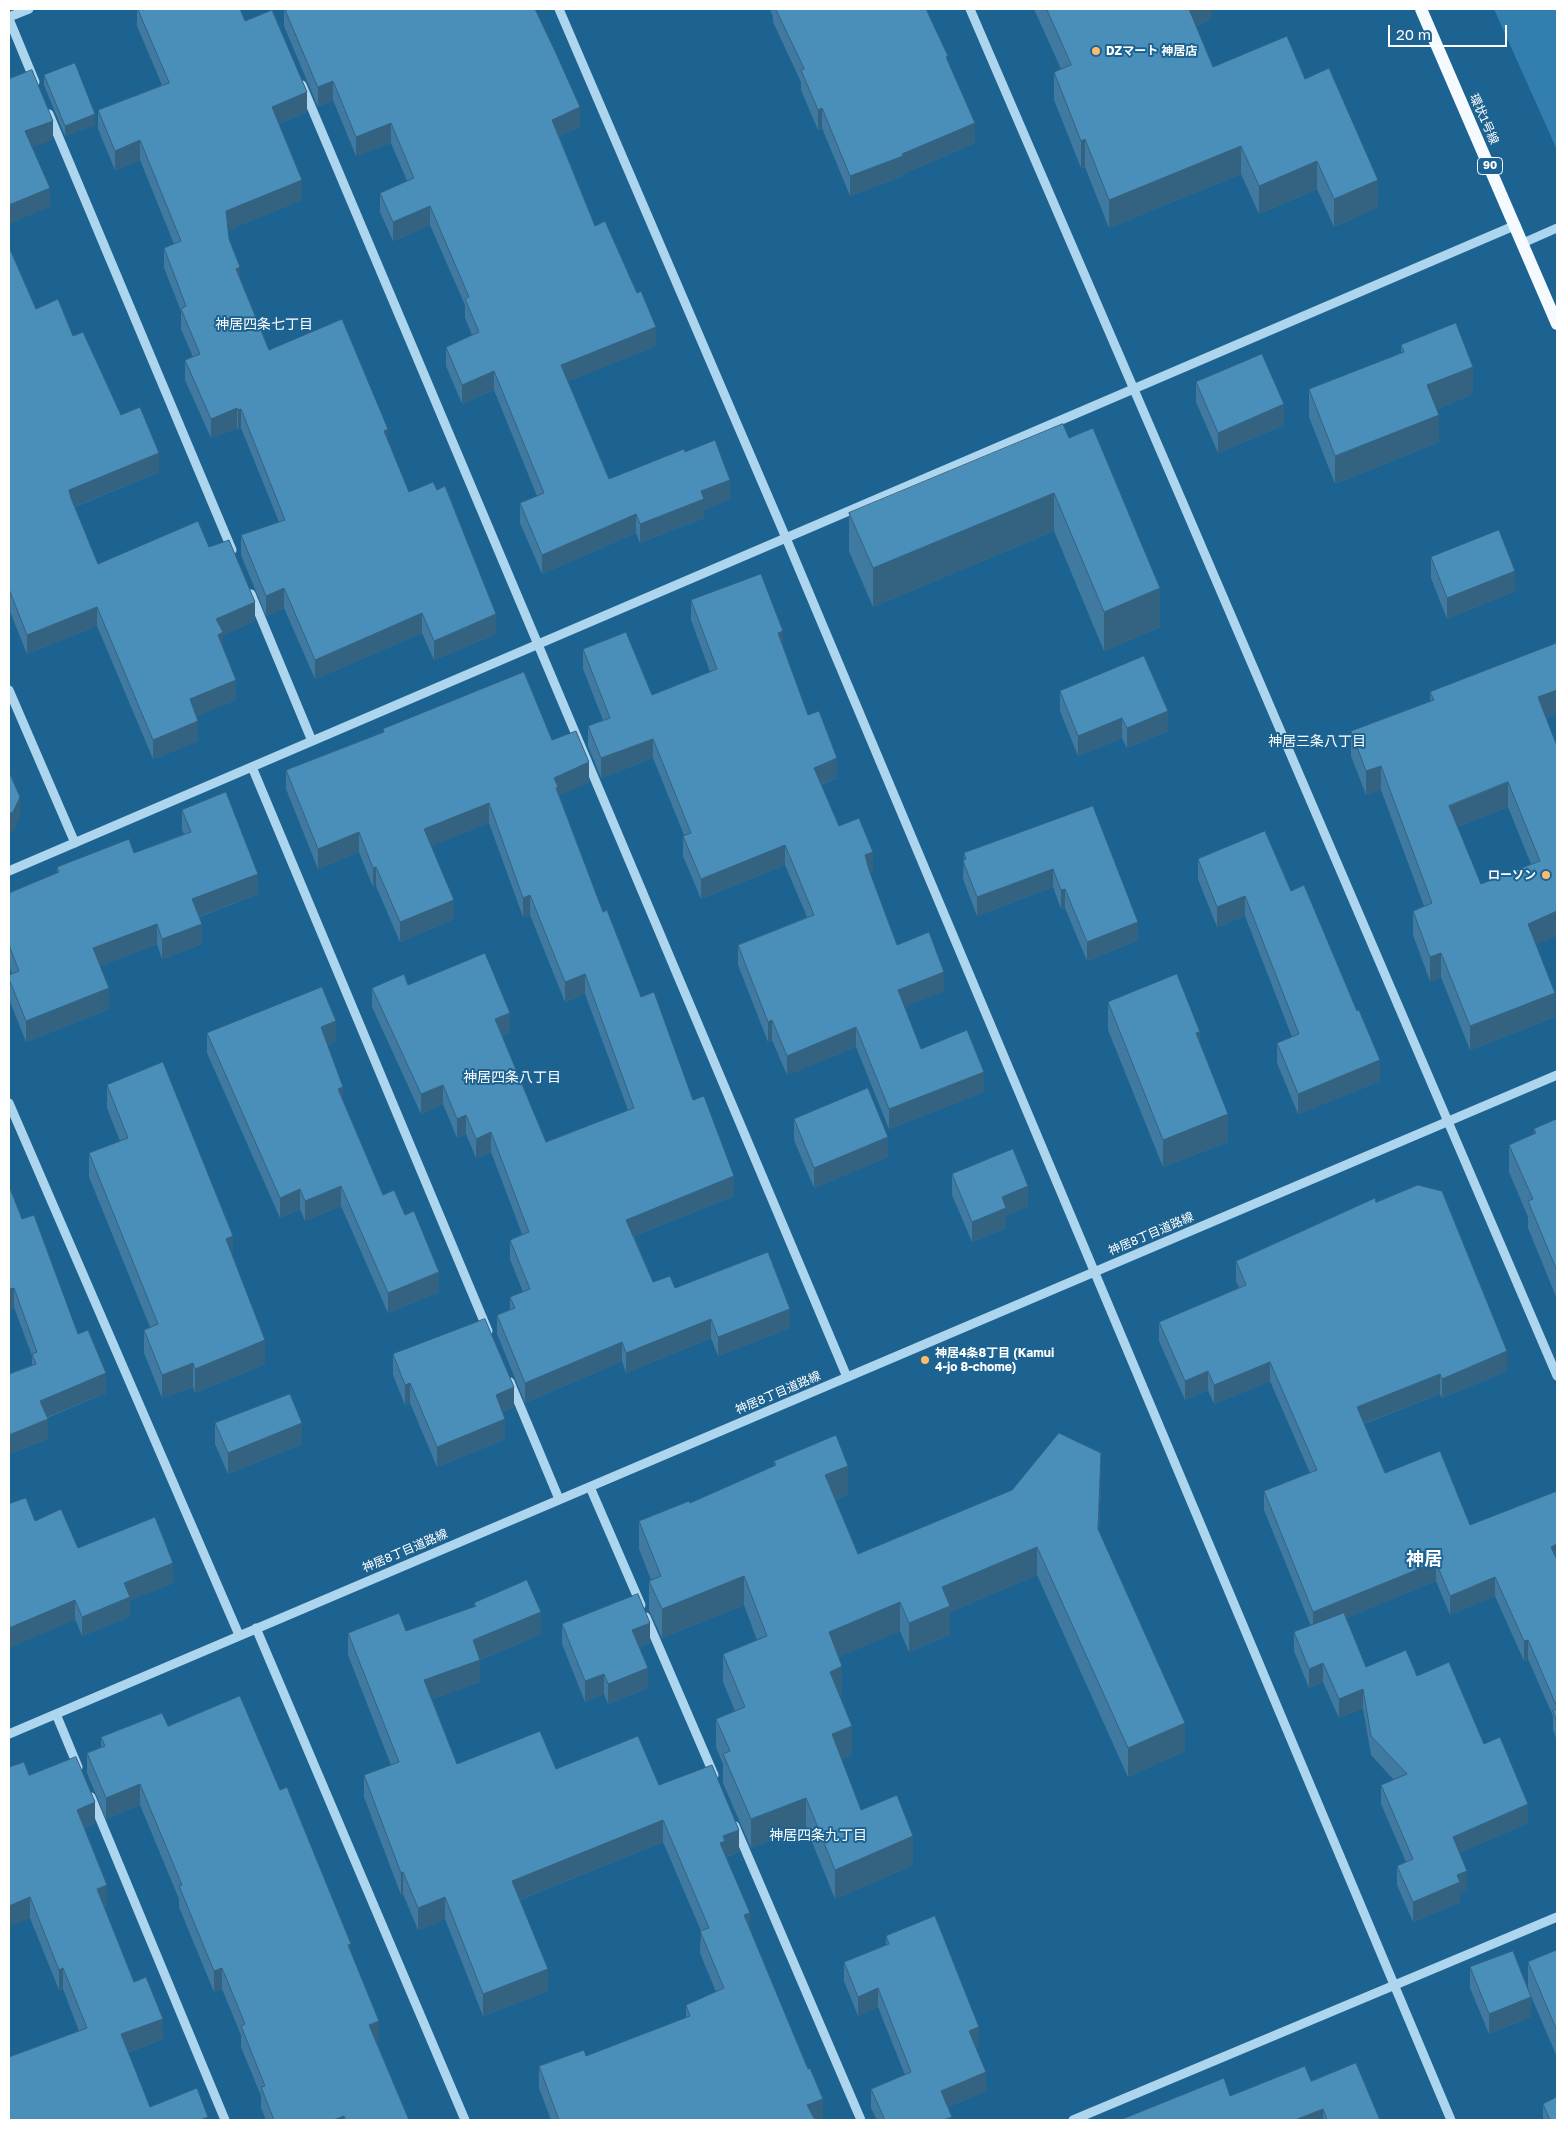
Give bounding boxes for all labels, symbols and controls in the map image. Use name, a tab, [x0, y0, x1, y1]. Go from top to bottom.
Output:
scale bar	[1391, 15, 1510, 47]
text: 20 m	[1396, 25, 1431, 43]
place label: DZマート 神居店	[1106, 44, 1197, 58]
marker: DZマート 神居店	[1090, 45, 1102, 57]
street label: 環状1号線	[1466, 91, 1502, 147]
road number: 90	[1478, 158, 1502, 175]
district label: 神居四条七丁目	[215, 317, 313, 333]
district label: 神居三条八丁目	[1268, 734, 1366, 750]
place label: ローソン	[1488, 868, 1536, 882]
marker: ローソン	[1540, 869, 1552, 881]
district label: 神居四条八丁目	[463, 1070, 561, 1086]
street label: 神居8丁目道路線	[1106, 1210, 1196, 1258]
place label: 神居4条8丁目 (Kamui 4-jo 8-chome)	[935, 1346, 1054, 1374]
marker: 神居4条8丁目 (Kamui 4-jo 8-chome)	[919, 1354, 931, 1366]
street label: 神居8丁目道路線	[733, 1369, 823, 1417]
street label: 神居8丁目道路線	[360, 1527, 450, 1575]
district label: 神居	[1406, 1548, 1442, 1570]
district label: 神居四条九丁目	[769, 1828, 867, 1844]

